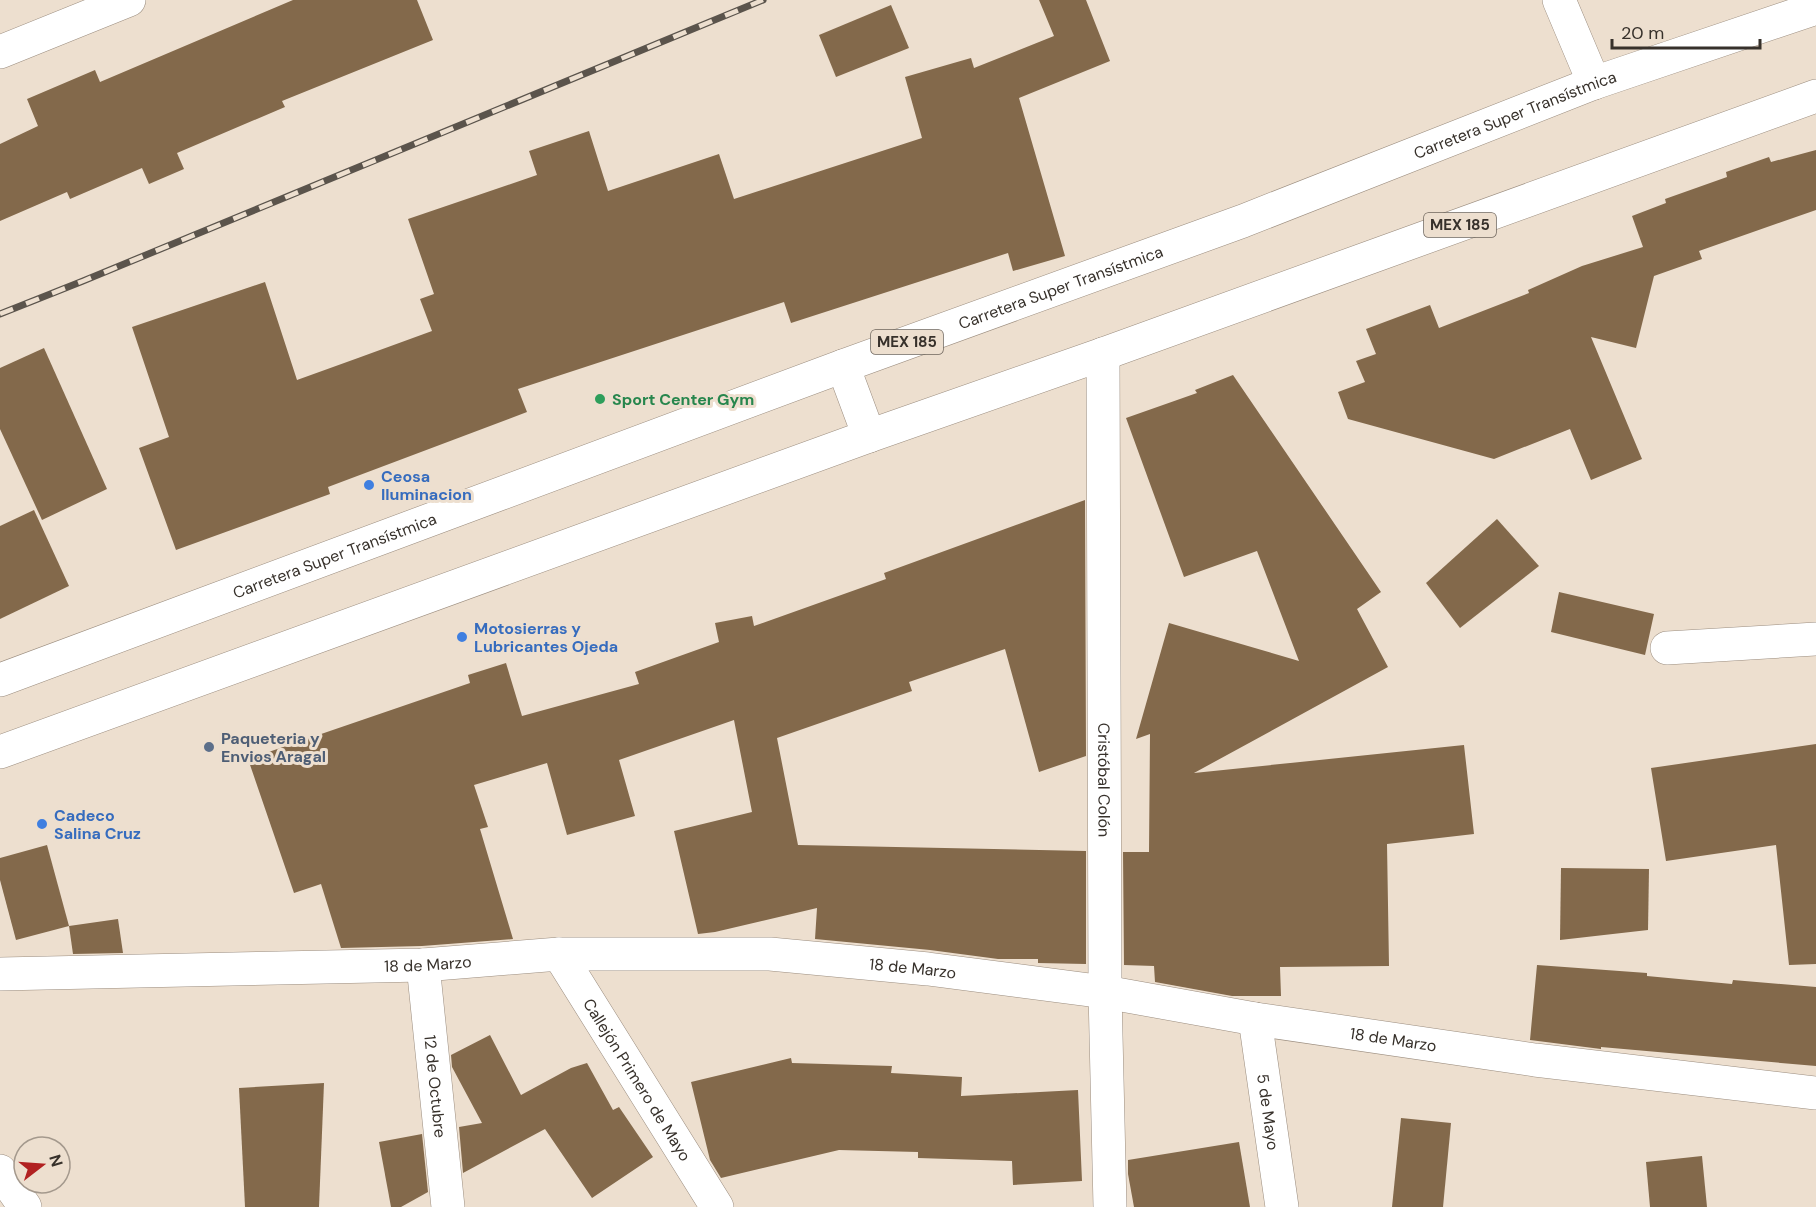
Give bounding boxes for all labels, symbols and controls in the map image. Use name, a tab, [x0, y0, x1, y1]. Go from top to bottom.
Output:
scale bar	[1612, 12, 1760, 50]
text: 20 m	[1621, 21, 1664, 45]
street label: Carretera Super Transístmica	[1411, 66, 1619, 164]
road number: MEX 185	[1424, 213, 1496, 237]
street label: Carretera Super Transístmica	[956, 241, 1166, 334]
road number: MEX 185	[871, 330, 943, 354]
place label: Sport Center Gym	[612, 389, 754, 410]
marker: Sport Center Gym	[593, 392, 607, 406]
place label: Ceosa Iluminacion	[381, 466, 472, 505]
marker: Ceosa Iluminacion	[362, 478, 376, 492]
street label: Carretera Super Transístmica	[230, 508, 440, 603]
place label: Motosierras y Lubricantes Ojeda	[474, 618, 618, 657]
marker: Motosierras y Lubricantes Ojeda	[455, 630, 469, 644]
street label: Cristóbal Colón	[1093, 723, 1115, 837]
place label: Paqueteria y Envios Aragal	[221, 728, 326, 767]
marker: Paqueteria y Envios Aragal	[202, 740, 216, 754]
place label: Cadeco Salina Cruz	[54, 805, 141, 844]
marker: Cadeco Salina Cruz	[35, 817, 49, 831]
street label: 18 de Marzo	[384, 951, 472, 977]
street label: 18 de Marzo	[868, 953, 957, 984]
street label: Callejón Primero de Mayo	[578, 994, 696, 1165]
street label: 18 de Marzo	[1349, 1023, 1438, 1056]
street label: 12 de Octubre	[419, 1034, 451, 1139]
street label: 5 de Mayo	[1252, 1072, 1284, 1152]
north arrow	[12, 1135, 72, 1195]
text: N	[44, 1152, 68, 1169]

